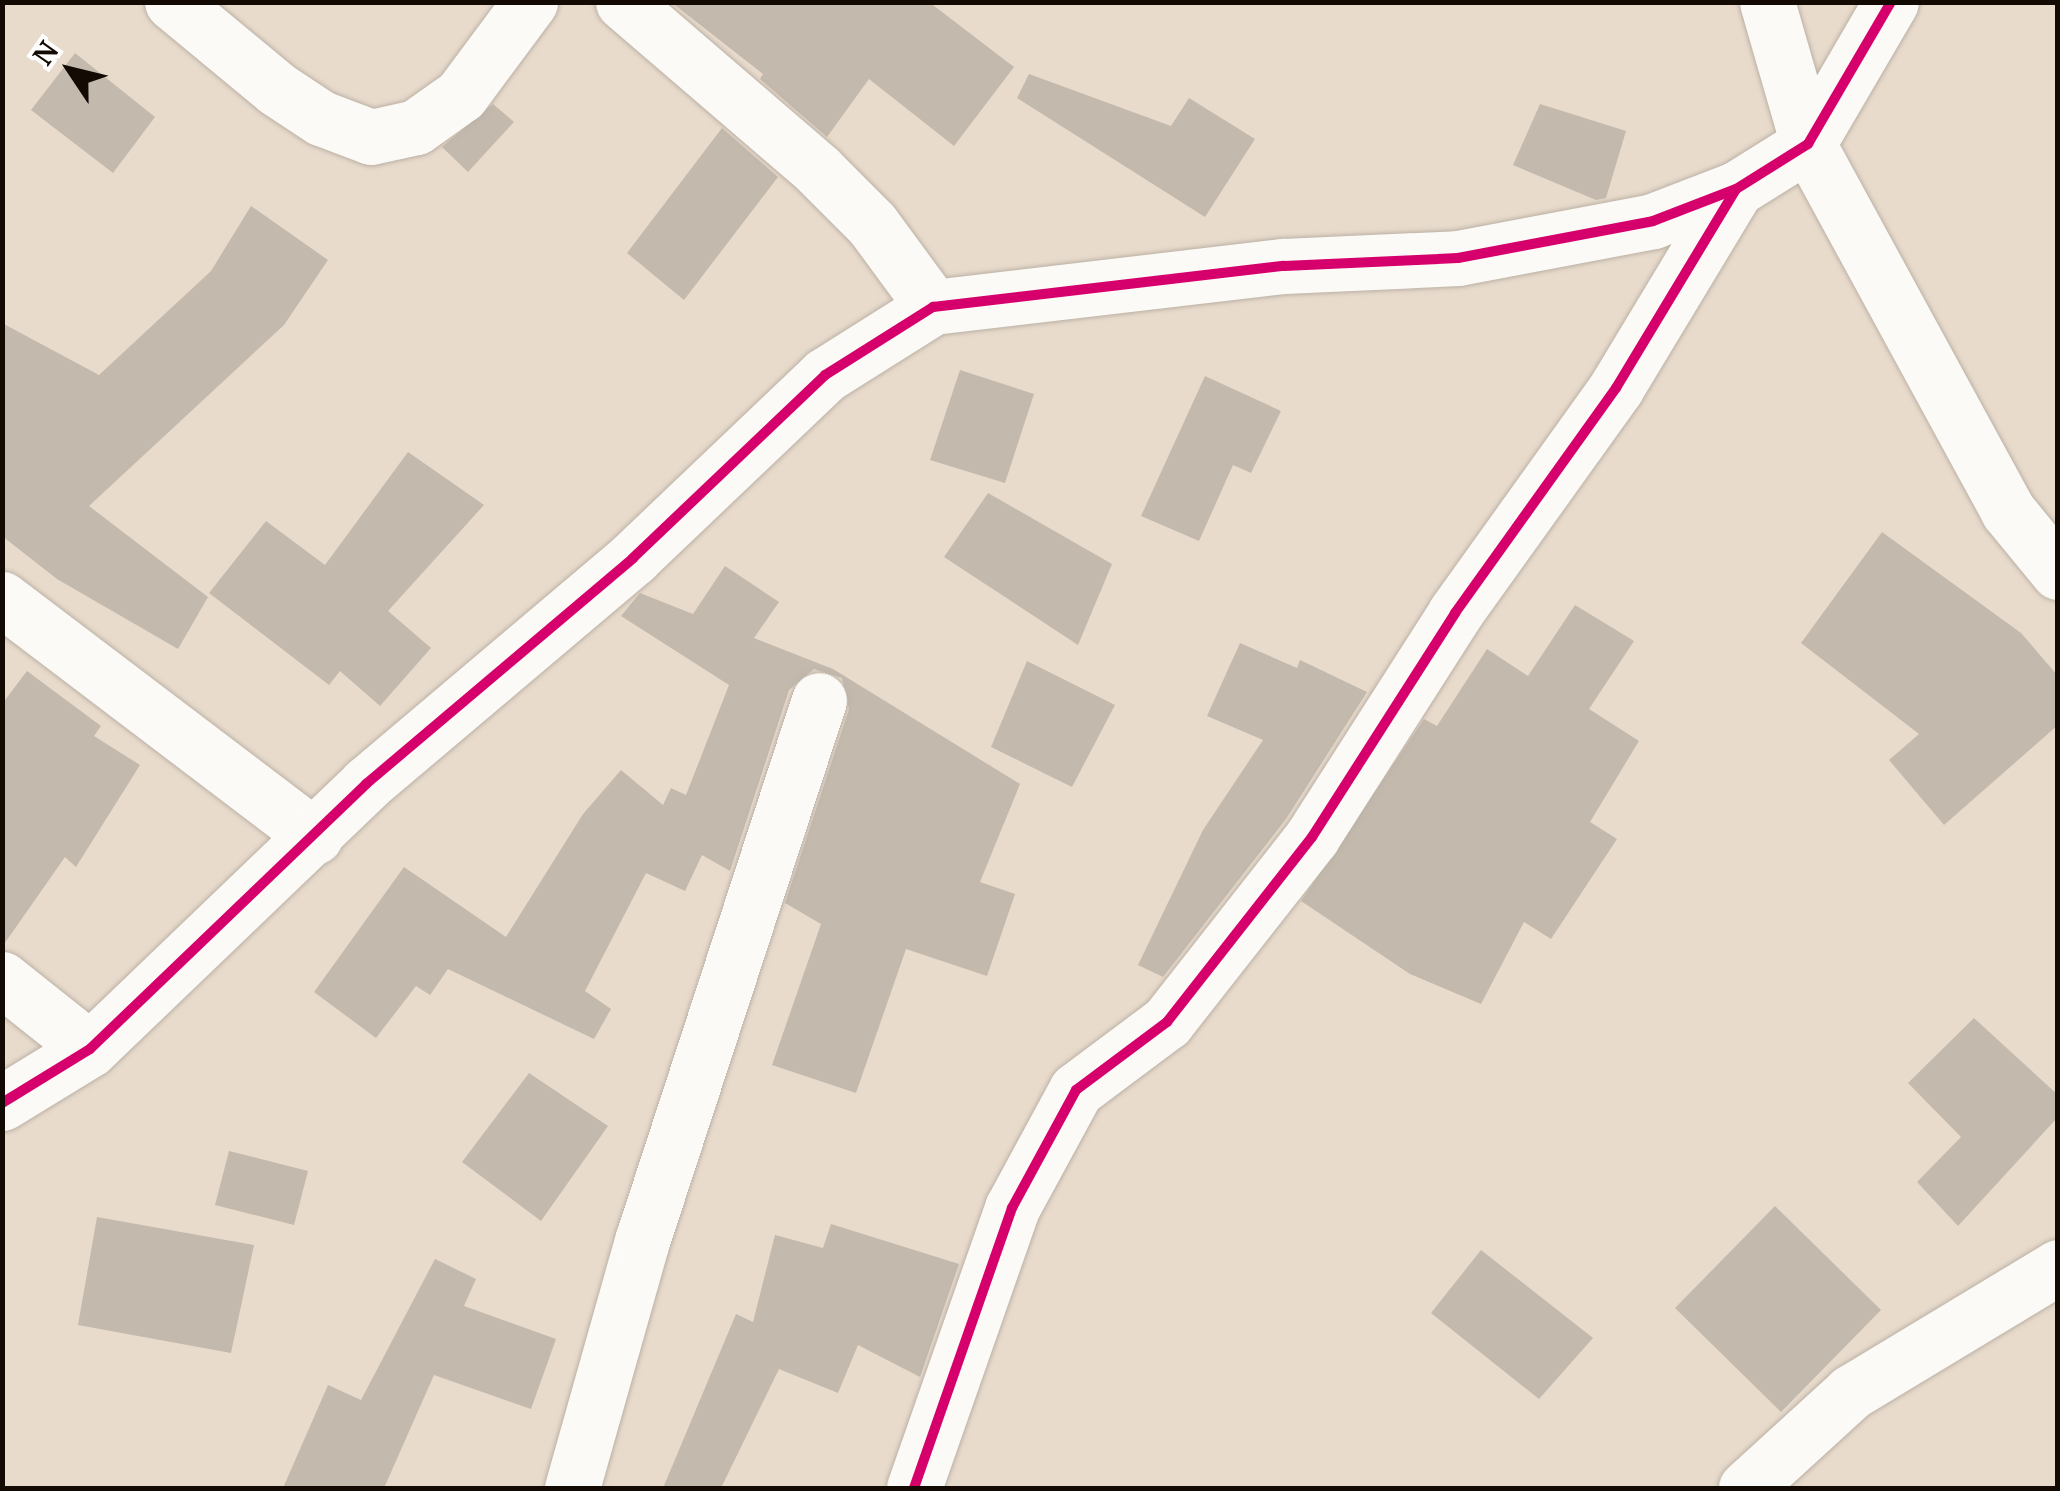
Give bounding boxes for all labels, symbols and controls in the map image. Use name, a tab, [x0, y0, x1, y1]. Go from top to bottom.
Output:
north arrow	[20, 20, 120, 120]
text: N	[24, 33, 66, 72]

